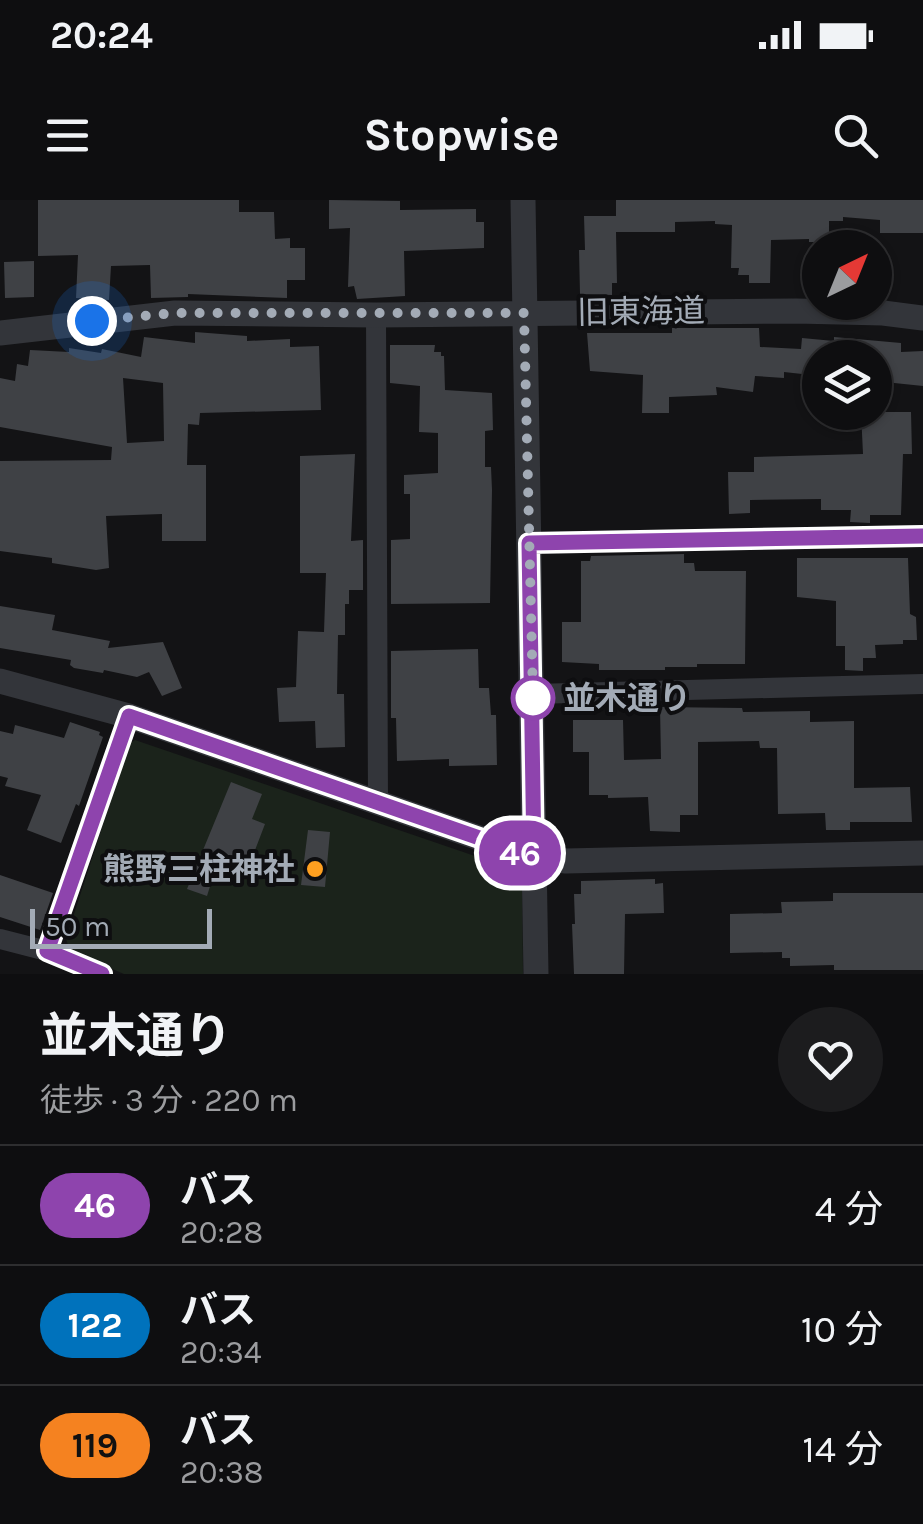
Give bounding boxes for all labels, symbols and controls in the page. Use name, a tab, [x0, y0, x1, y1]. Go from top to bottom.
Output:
text: 20:24	[50, 13, 153, 58]
icon: menu	[40, 108, 95, 163]
icon: search	[828, 108, 883, 163]
text: Stopwise	[364, 109, 559, 161]
north arrow	[802, 230, 892, 320]
map controls	[802, 230, 892, 430]
street label: 旧東海道	[577, 292, 705, 332]
your location	[67, 296, 117, 346]
button: layers	[802, 340, 892, 430]
marker: 並木通り	[512, 677, 554, 719]
place label: 並木通り	[563, 680, 691, 717]
line badge: 46	[475, 820, 565, 886]
text: 46	[499, 833, 541, 874]
place label: 熊野三柱神社	[103, 851, 295, 888]
marker: 熊野三柱神社	[304, 858, 326, 880]
scale bar	[30, 904, 212, 948]
text: 50 m	[45, 910, 110, 943]
button: heart	[778, 1007, 883, 1112]
text: 並木通り	[40, 1008, 232, 1064]
text: 徒歩 · 3 分 · 220 m	[40, 1082, 298, 1119]
text: バス	[180, 1168, 256, 1213]
text: 46	[74, 1185, 116, 1226]
text: 4 分	[815, 1187, 883, 1232]
text: 20:28	[180, 1214, 263, 1251]
text: バス	[180, 1288, 256, 1333]
text: 122	[68, 1305, 122, 1346]
text: 10 分	[801, 1307, 883, 1352]
text: 20:34	[180, 1334, 262, 1371]
text: バス	[180, 1408, 256, 1453]
text: 119	[72, 1425, 118, 1466]
text: 14 分	[802, 1427, 883, 1472]
text: 20:38	[180, 1454, 263, 1491]

